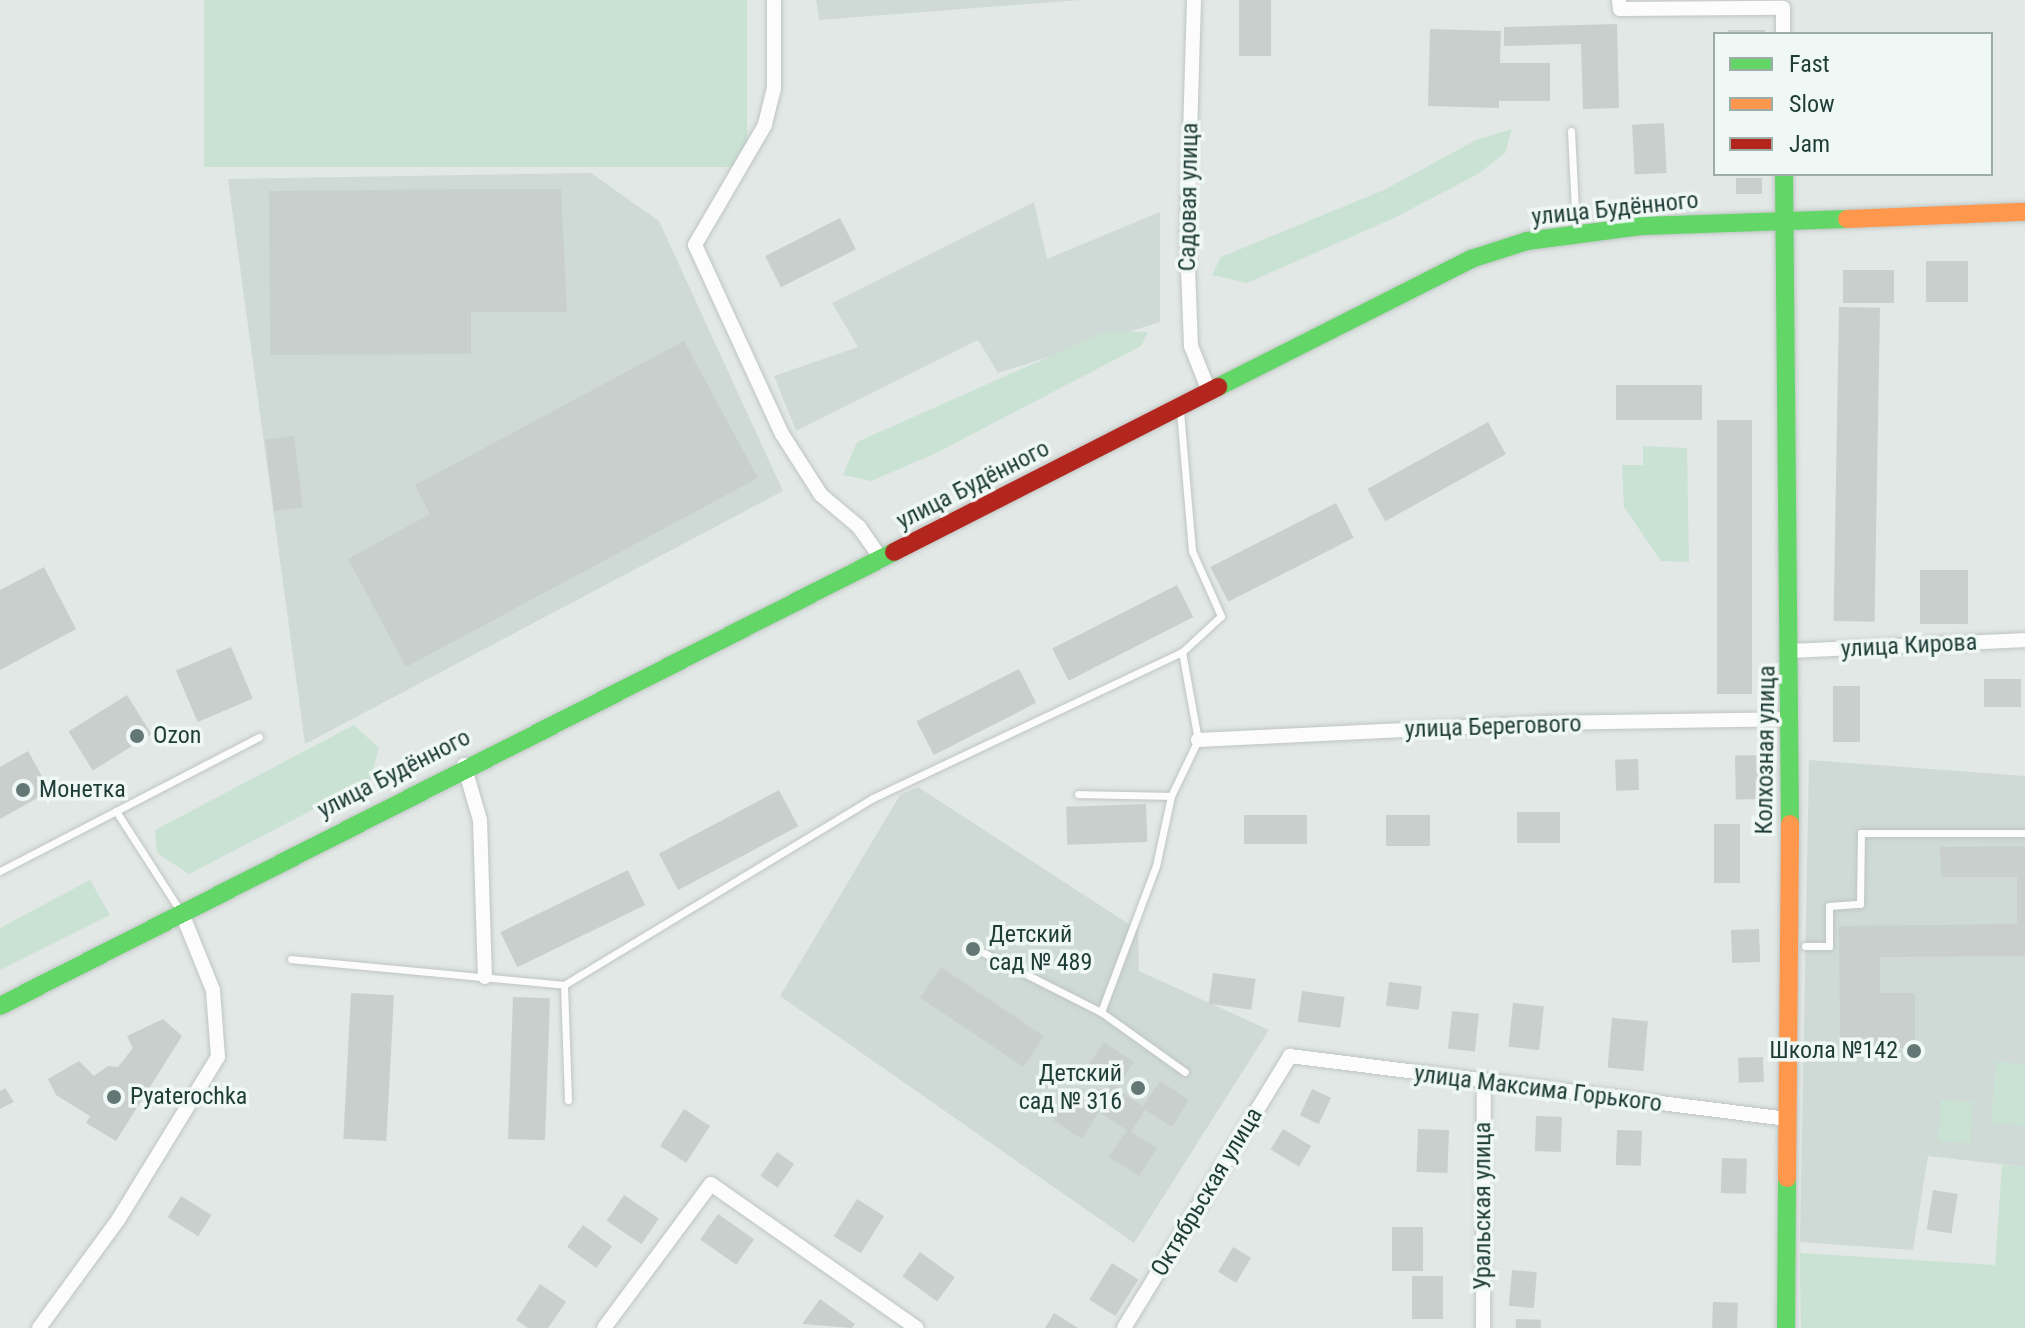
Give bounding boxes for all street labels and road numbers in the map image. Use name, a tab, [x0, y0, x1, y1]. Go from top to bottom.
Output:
street label: Садовая улица	[1173, 122, 1205, 272]
street label: улица Будённого	[1530, 186, 1700, 232]
street label: улица Будённого	[892, 434, 1054, 536]
street label: улица Кирова	[1840, 628, 1978, 664]
street label: Колхозная улица	[1750, 665, 1782, 835]
street label: улица Берегового	[1404, 710, 1582, 744]
street label: улица Будённого	[313, 723, 475, 825]
street label: улица Максима Горького	[1413, 1060, 1663, 1118]
street label: Октябрьская улица	[1145, 1102, 1269, 1282]
street label: Уральская улица	[1469, 1122, 1497, 1290]

